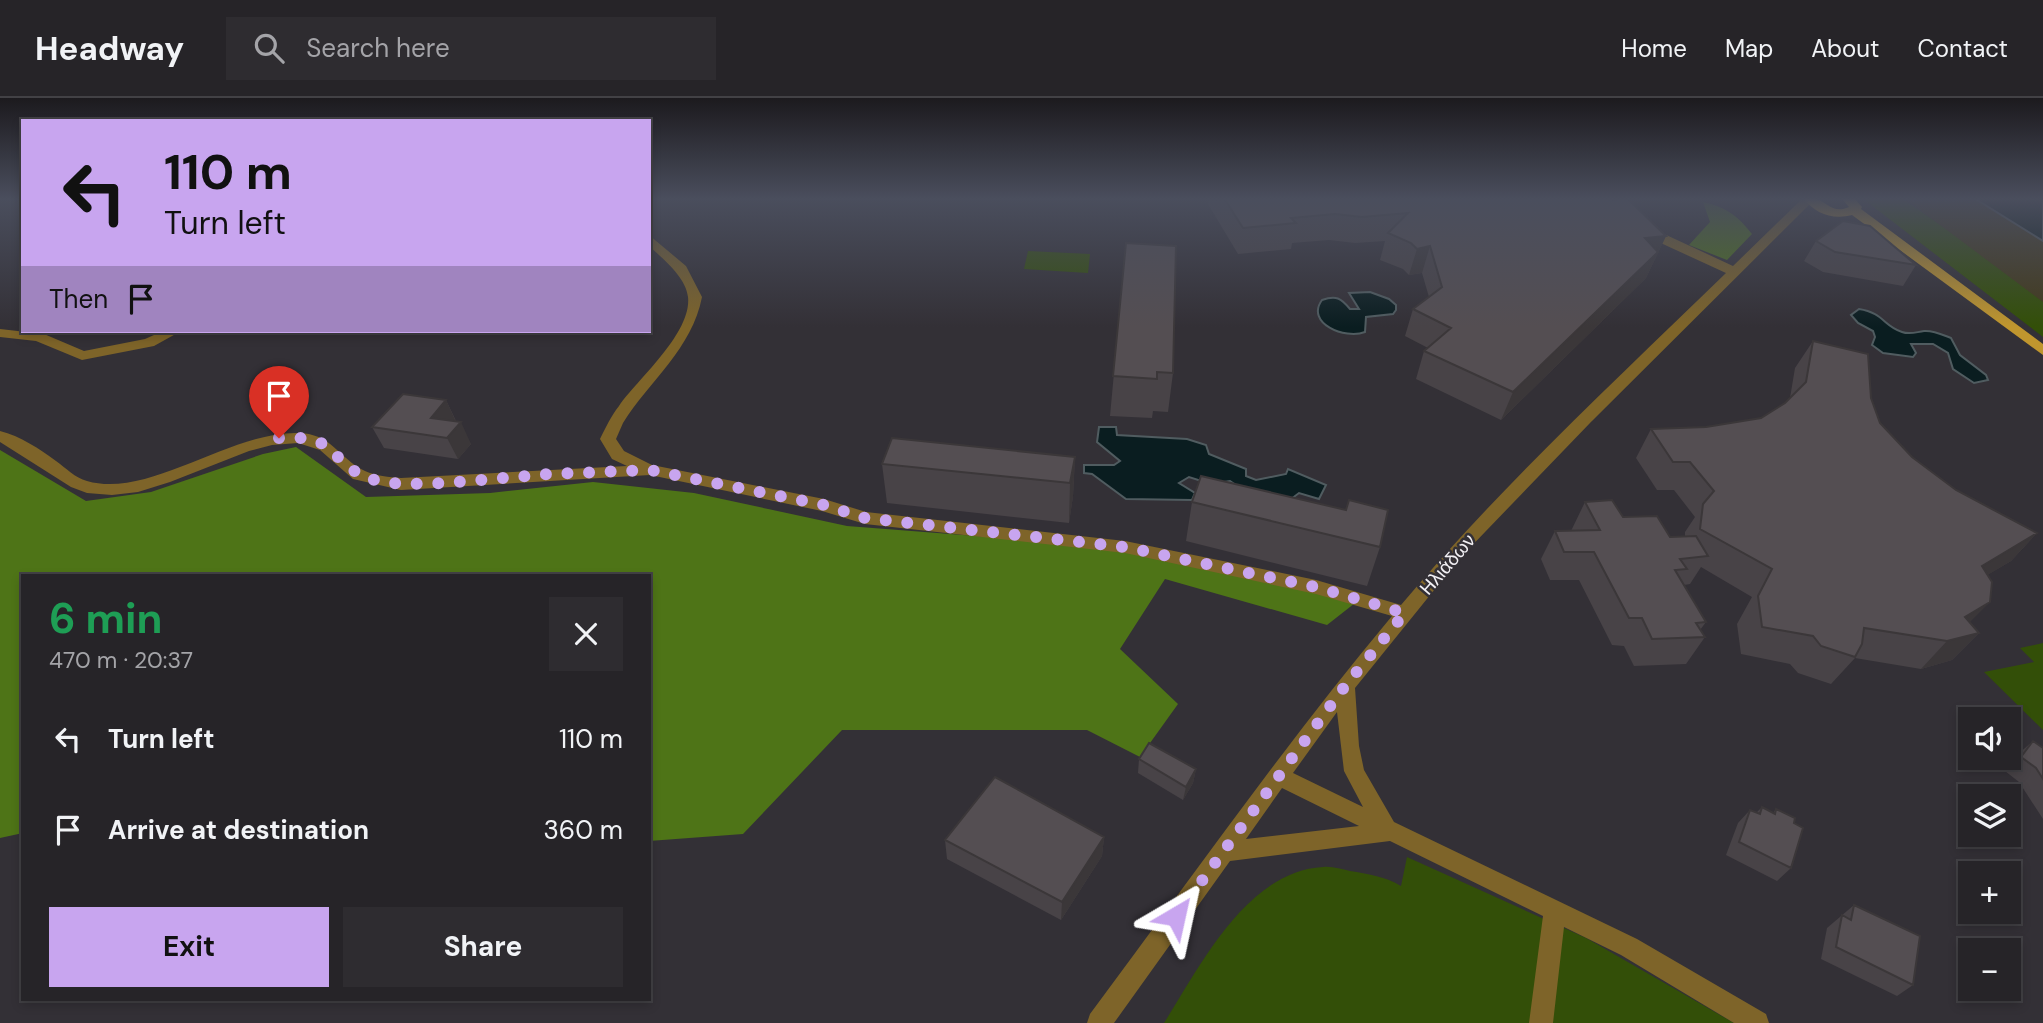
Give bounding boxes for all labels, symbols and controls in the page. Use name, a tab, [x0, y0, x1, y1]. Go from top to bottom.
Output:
search box	[226, 17, 716, 80]
text: Headway	[35, 27, 184, 70]
icon: search	[250, 29, 288, 67]
text: Search here	[306, 31, 450, 65]
text: Home	[1621, 33, 1687, 64]
text: Map	[1725, 33, 1773, 64]
text: About	[1811, 33, 1880, 64]
text: Contact	[1918, 33, 2008, 64]
text: 110 m	[164, 140, 292, 204]
icon: left	[49, 147, 140, 238]
text: Turn left	[164, 202, 286, 244]
icon: arrive	[122, 280, 160, 318]
text: Then	[49, 282, 108, 316]
pin	[249, 366, 309, 438]
icon: arrive	[260, 377, 298, 415]
street label: Ηλιάδων	[1414, 528, 1481, 600]
text: 6 min	[49, 591, 162, 646]
button: close	[549, 597, 623, 671]
text: 470 m · 20:37	[49, 645, 193, 675]
map controls	[1958, 707, 2021, 1001]
button: sound	[1958, 707, 2021, 770]
icon: left	[49, 720, 87, 758]
text: Turn left	[108, 722, 215, 756]
text: 110 m	[559, 722, 623, 756]
button: layers	[1958, 784, 2021, 847]
icon: arrive	[49, 811, 87, 849]
text: Arrive at destination	[108, 813, 369, 847]
text: 360 m	[543, 813, 623, 847]
button: +	[1958, 861, 2021, 924]
position arrow	[1139, 879, 1213, 953]
button: Exit	[49, 907, 329, 987]
button: Share	[343, 907, 623, 987]
button: −	[1958, 938, 2021, 1001]

